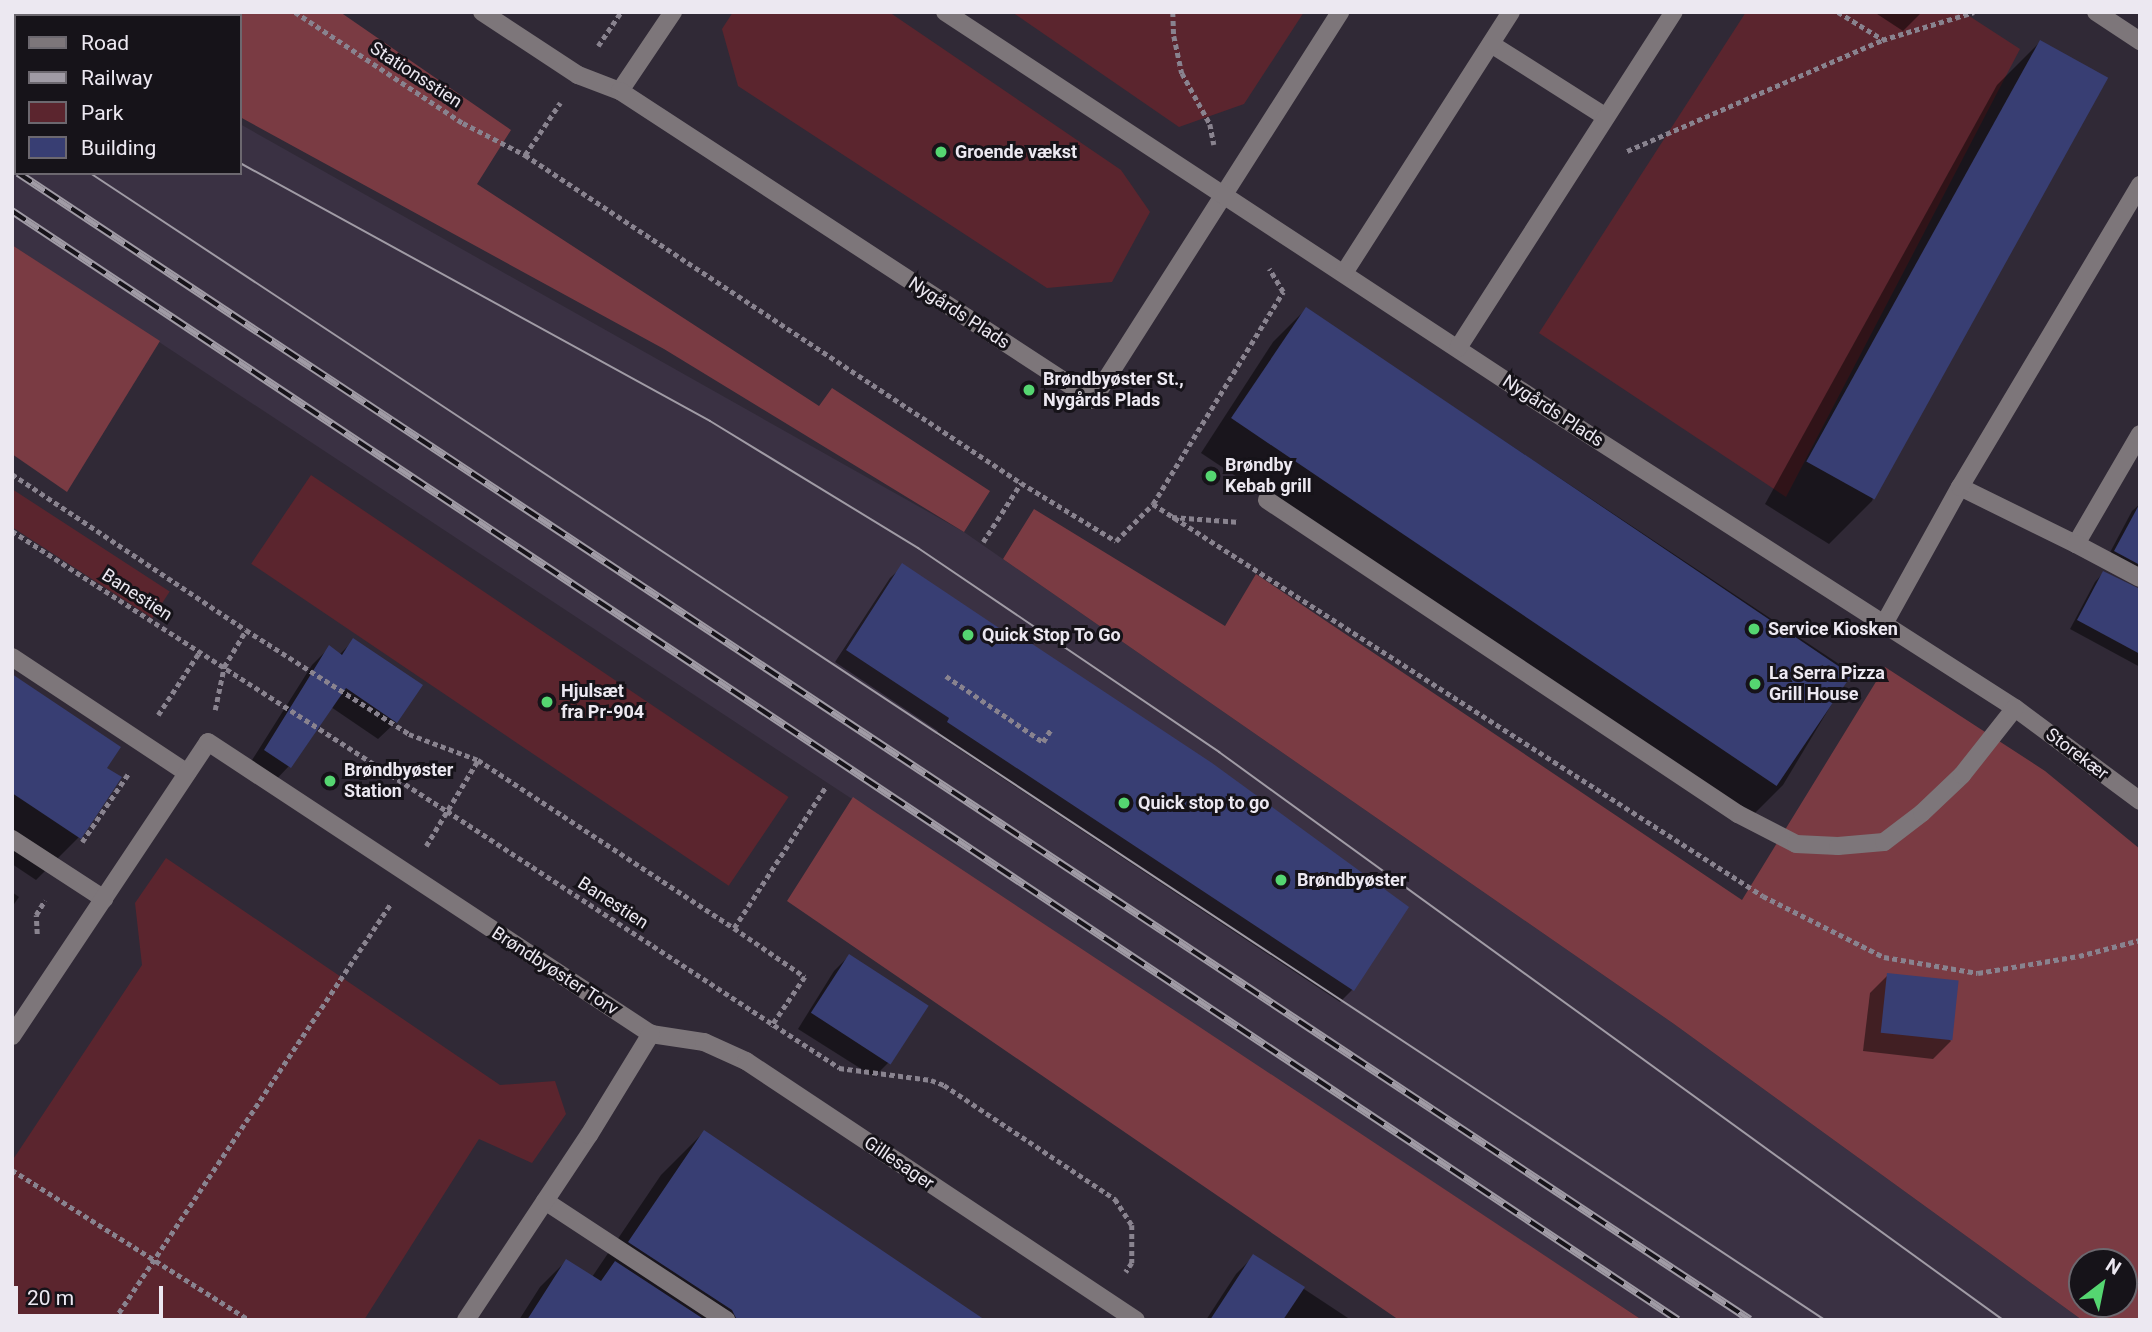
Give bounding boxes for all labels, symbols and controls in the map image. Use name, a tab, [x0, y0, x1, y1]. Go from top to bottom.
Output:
legend	[14, 14, 242, 175]
text: Road	[81, 31, 129, 55]
street label: Stationsstien	[366, 37, 466, 113]
text: Railway	[81, 66, 153, 90]
text: Park	[81, 101, 123, 125]
text: Building	[81, 136, 156, 160]
place label: Groende vækst	[955, 141, 1077, 163]
marker: Groende vækst	[933, 144, 949, 160]
street label: Nygårds Plads	[904, 272, 1014, 354]
place label: Brøndbyøster St., Nygårds Plads	[1043, 369, 1184, 412]
street label: Nygårds Plads	[1498, 370, 1608, 452]
marker: Brøndbyøster St., Nygårds Plads	[1021, 382, 1037, 398]
place label: Brøndby Kebab grill	[1225, 455, 1311, 498]
marker: Brøndby Kebab grill	[1203, 468, 1219, 484]
street label: Banestien	[98, 564, 176, 626]
place label: Service Kiosken	[1768, 618, 1898, 640]
marker: Service Kiosken	[1746, 621, 1762, 637]
place label: Quick Stop To Go	[982, 624, 1121, 646]
marker: Quick Stop To Go	[960, 627, 976, 643]
place label: La Serra Pizza Grill House	[1769, 663, 1885, 706]
marker: La Serra Pizza Grill House	[1747, 676, 1763, 692]
place label: Hjulsæt fra Pr-904	[561, 681, 644, 724]
marker: Hjulsæt fra Pr-904	[539, 694, 555, 710]
street label: Storekær	[2042, 724, 2112, 784]
place label: Brøndbyøster Station	[344, 760, 453, 802]
marker: Brøndbyøster Station	[322, 773, 338, 789]
place label: Quick stop to go	[1138, 792, 1270, 814]
marker: Quick stop to go	[1116, 795, 1132, 811]
place label: Brøndbyøster	[1297, 869, 1406, 891]
marker: Brøndbyøster	[1271, 870, 1291, 890]
street label: Banestien	[574, 872, 652, 934]
street label: Brøndbyøster Torv	[488, 922, 622, 1020]
street label: Gillesager	[860, 1132, 938, 1194]
north arrow	[2068, 1248, 2138, 1318]
text: N	[2102, 1253, 2125, 1280]
scale bar	[18, 1272, 166, 1316]
text: 20 m	[27, 1286, 74, 1310]

